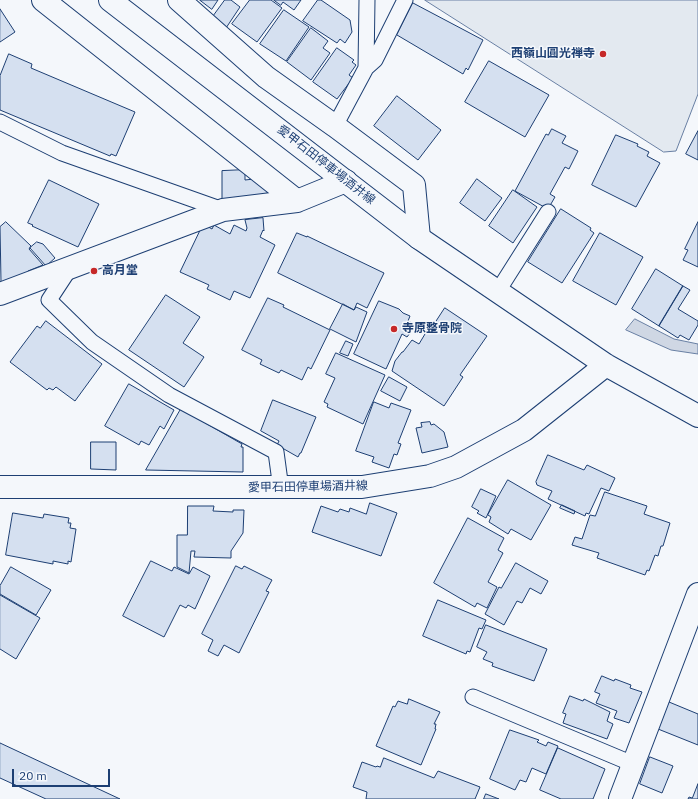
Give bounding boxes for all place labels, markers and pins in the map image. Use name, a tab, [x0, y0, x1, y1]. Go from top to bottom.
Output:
place label: 西嶺山圓光禅寺	[511, 47, 595, 61]
marker: 西嶺山圓光禅寺	[598, 49, 608, 59]
place label: 高月堂	[102, 264, 138, 278]
marker: 高月堂	[89, 266, 99, 276]
place label: 寺原整骨院	[402, 322, 462, 336]
marker: 寺原整骨院	[389, 324, 399, 334]

